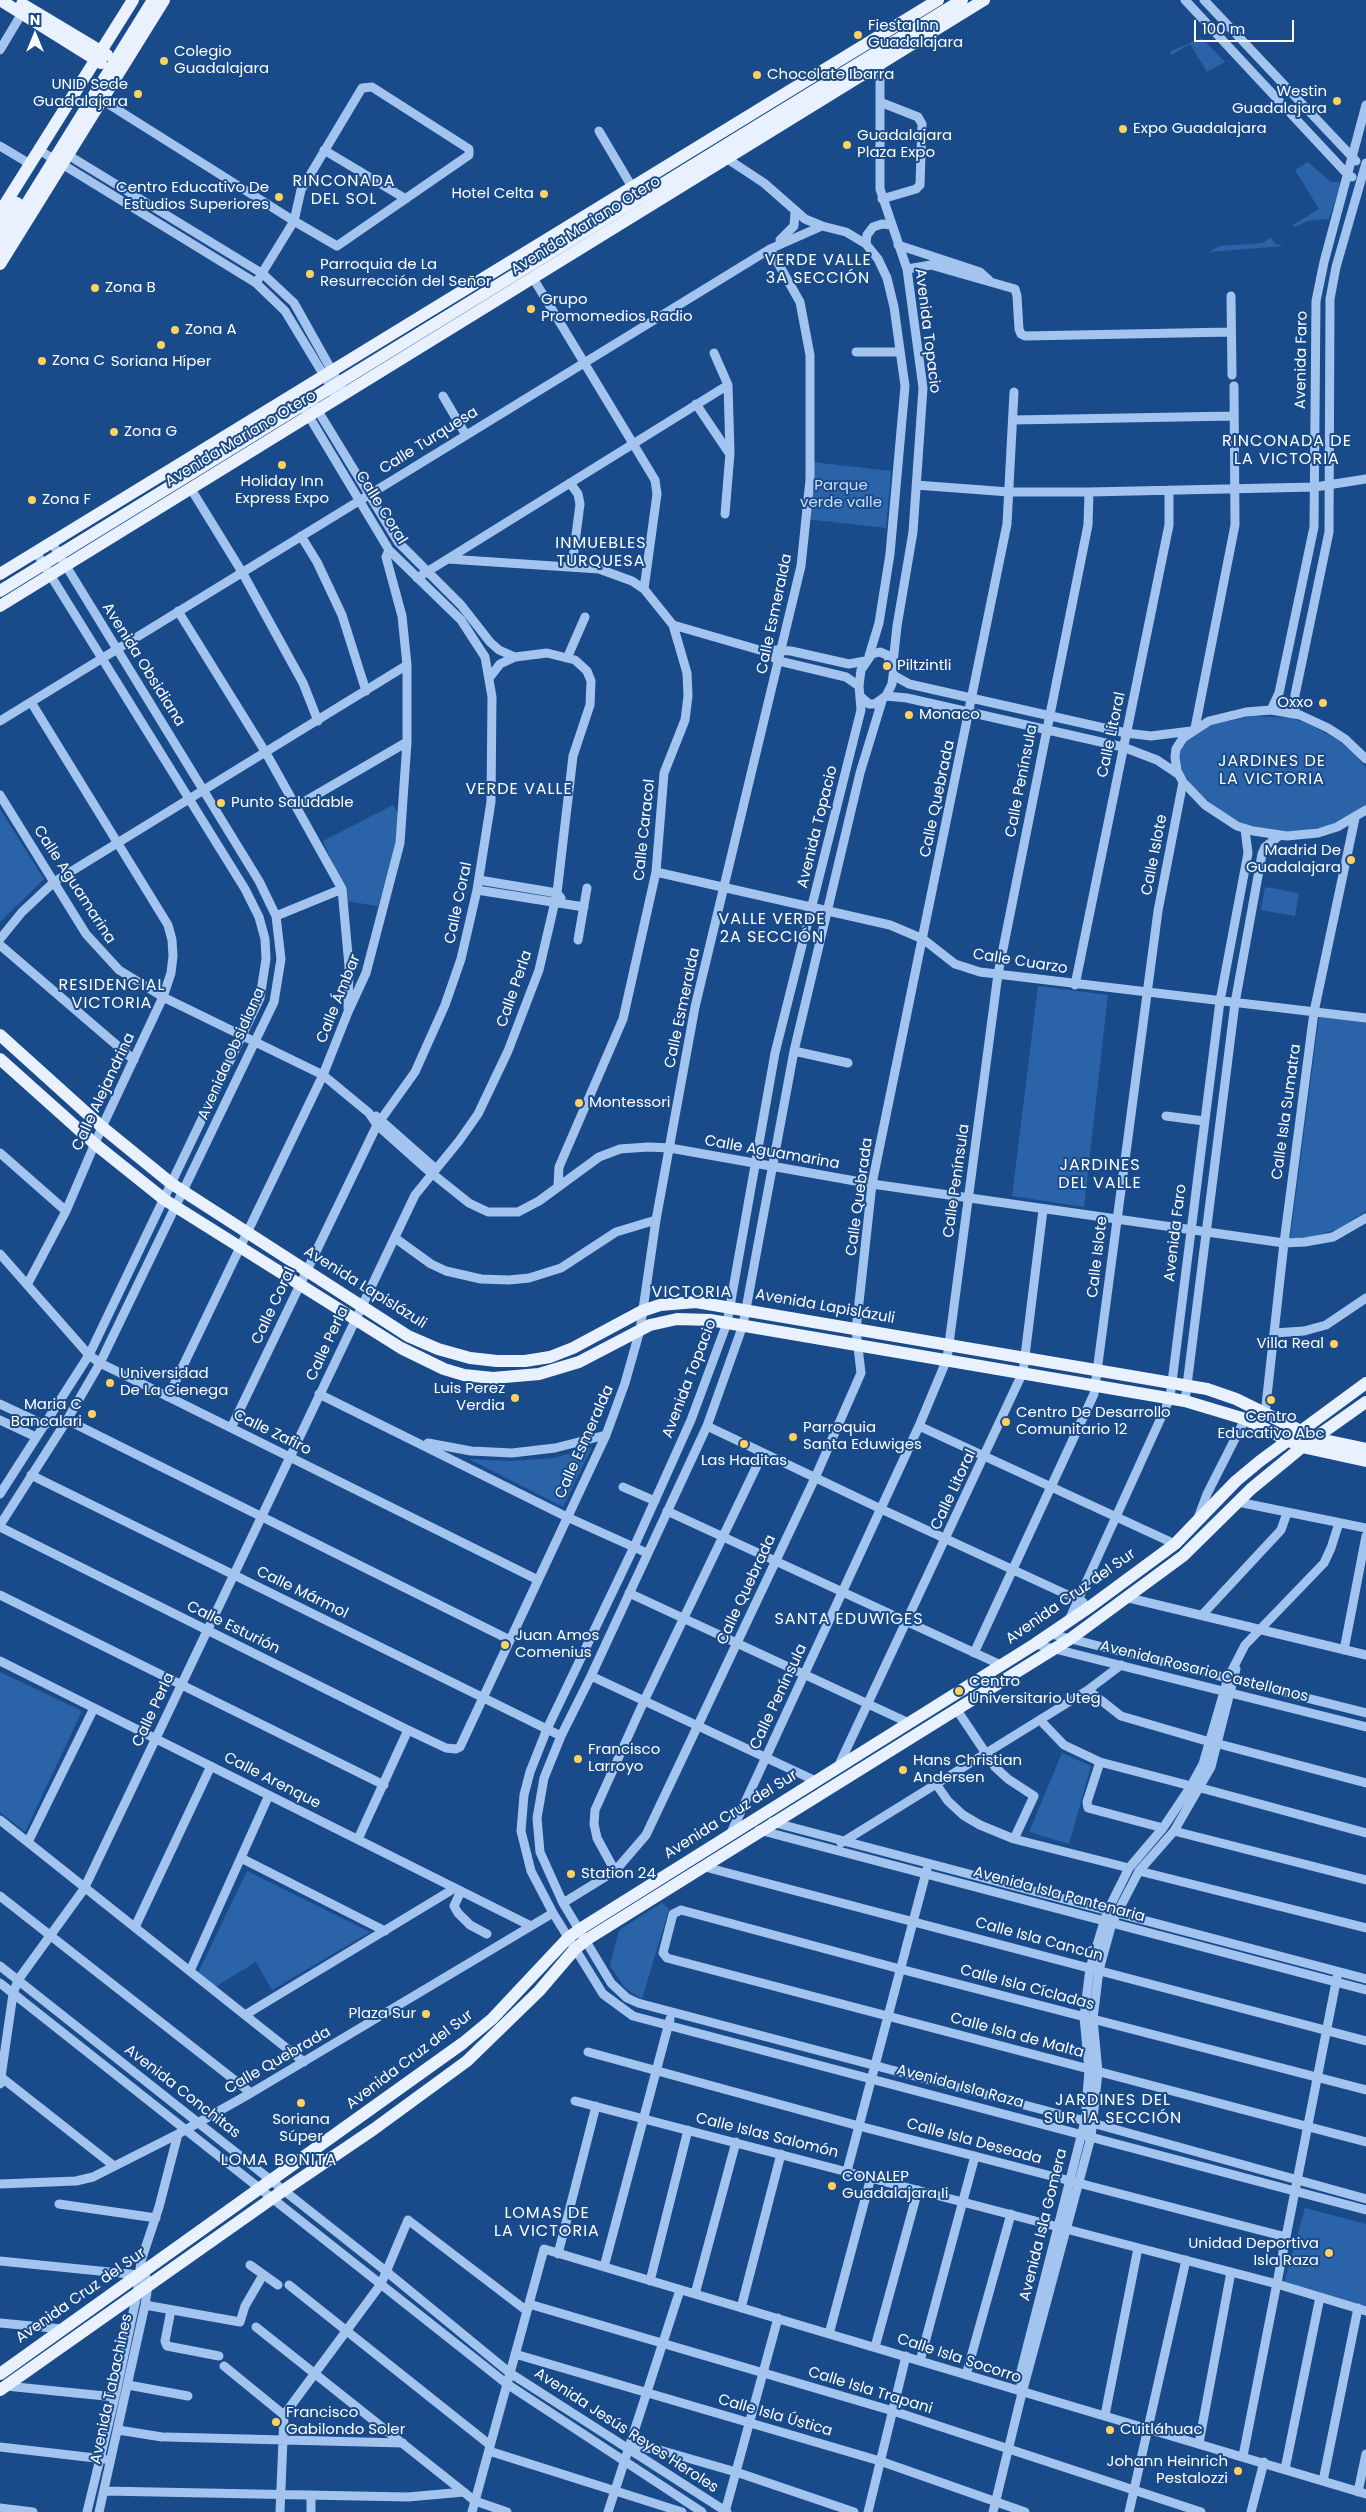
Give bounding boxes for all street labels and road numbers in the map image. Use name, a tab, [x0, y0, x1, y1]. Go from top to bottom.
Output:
street label: Avenida Mariano Otero	[508, 173, 664, 279]
street label: Avenida Topacio	[910, 267, 944, 395]
street label: Avenida Faro	[1292, 311, 1312, 409]
street label: Avenida Mariano Otero	[162, 387, 320, 491]
street label: Calle Turquesa	[376, 404, 482, 478]
street label: Calle Coral	[351, 468, 411, 548]
street label: Calle Esmeralda	[753, 552, 797, 676]
street label: Avenida Obsidiana	[98, 600, 188, 730]
street label: Calle Litoral	[1094, 691, 1130, 779]
street label: Calle Península	[1002, 723, 1042, 839]
street label: Calle Quebrada	[917, 739, 959, 859]
street label: Avenida Topacio	[794, 764, 842, 890]
street label: Calle Caracol	[631, 778, 659, 882]
street label: Calle Islote	[1138, 813, 1172, 897]
street label: Calle Aguamarina	[29, 823, 119, 947]
street label: Calle Coral	[442, 861, 476, 945]
street label: Calle Esmeralda	[661, 946, 705, 1070]
street label: Calle Cuarzo	[971, 946, 1069, 978]
street label: Calle Perla	[493, 948, 537, 1030]
street label: Calle Ámbar	[313, 952, 365, 1046]
street label: Avenida Obsidiana	[195, 985, 269, 1123]
street label: Calle Alejandrina	[69, 1030, 139, 1154]
street label: Calle Isla Sumatra	[1269, 1043, 1305, 1181]
street label: Calle Península	[940, 1123, 974, 1239]
street label: Calle Aguamarina	[703, 1132, 841, 1174]
street label: Calle Quebrada	[843, 1137, 877, 1257]
street label: Avenida Faro	[1161, 1183, 1191, 1283]
street label: Calle Islote	[1084, 1215, 1112, 1299]
street label: Avenida Lapislázuli	[300, 1243, 430, 1333]
street label: Calle Coral	[248, 1265, 300, 1347]
street label: Avenida Lapislázuli	[754, 1286, 896, 1328]
street label: Calle Perla	[303, 1304, 353, 1384]
street label: Avenida Topacio	[659, 1317, 721, 1441]
street label: Calle Esmeralda	[552, 1382, 618, 1502]
street label: Calle Zafiro	[230, 1406, 314, 1460]
street label: Calle Litoral	[927, 1447, 981, 1533]
street label: Calle Quebrada	[714, 1532, 780, 1648]
street label: Avenida Cruz del Sur	[1003, 1545, 1139, 1649]
street label: Calle Mármol	[253, 1563, 351, 1623]
street label: Calle Esturión	[183, 1598, 283, 1658]
street label: Avenida Rosario Castellanos	[1098, 1637, 1310, 1707]
street label: Calle Península	[747, 1641, 811, 1753]
street label: Calle Perla	[129, 1670, 179, 1750]
street label: Calle Arenque	[221, 1749, 323, 1813]
street label: Avenida Cruz del Sur	[661, 1767, 801, 1863]
street label: Avenida Isla Pantenaria	[971, 1863, 1147, 1927]
street label: Calle Isla Cancún	[973, 1914, 1105, 1966]
street label: Calle Isla Cícladas	[958, 1961, 1096, 2015]
street label: Avenida Cruz del Sur	[343, 2006, 477, 2114]
street label: Calle Isla de Malta	[948, 2010, 1086, 2062]
street label: Calle Quebrada	[222, 2023, 334, 2099]
street label: Avenida Conchitas	[121, 2041, 243, 2143]
street label: Avenida Isla Raza	[894, 2061, 1026, 2113]
street label: Calle Islas Salomón	[694, 2110, 840, 2162]
street label: Calle Isla Deseada	[904, 2115, 1044, 2169]
street label: Avenida Isla Gomera	[1016, 2147, 1072, 2303]
street label: Avenida Cruz del Sur	[13, 2244, 149, 2348]
street label: Avenida Tabachines	[87, 2312, 137, 2466]
street label: Calle Isla Socorro	[895, 2330, 1023, 2388]
street label: Calle Isla Trapani	[806, 2364, 934, 2418]
street label: Avenida Jesús Reyes Heroles	[531, 2365, 721, 2497]
street label: Calle Isla Ústica	[716, 2391, 834, 2441]

